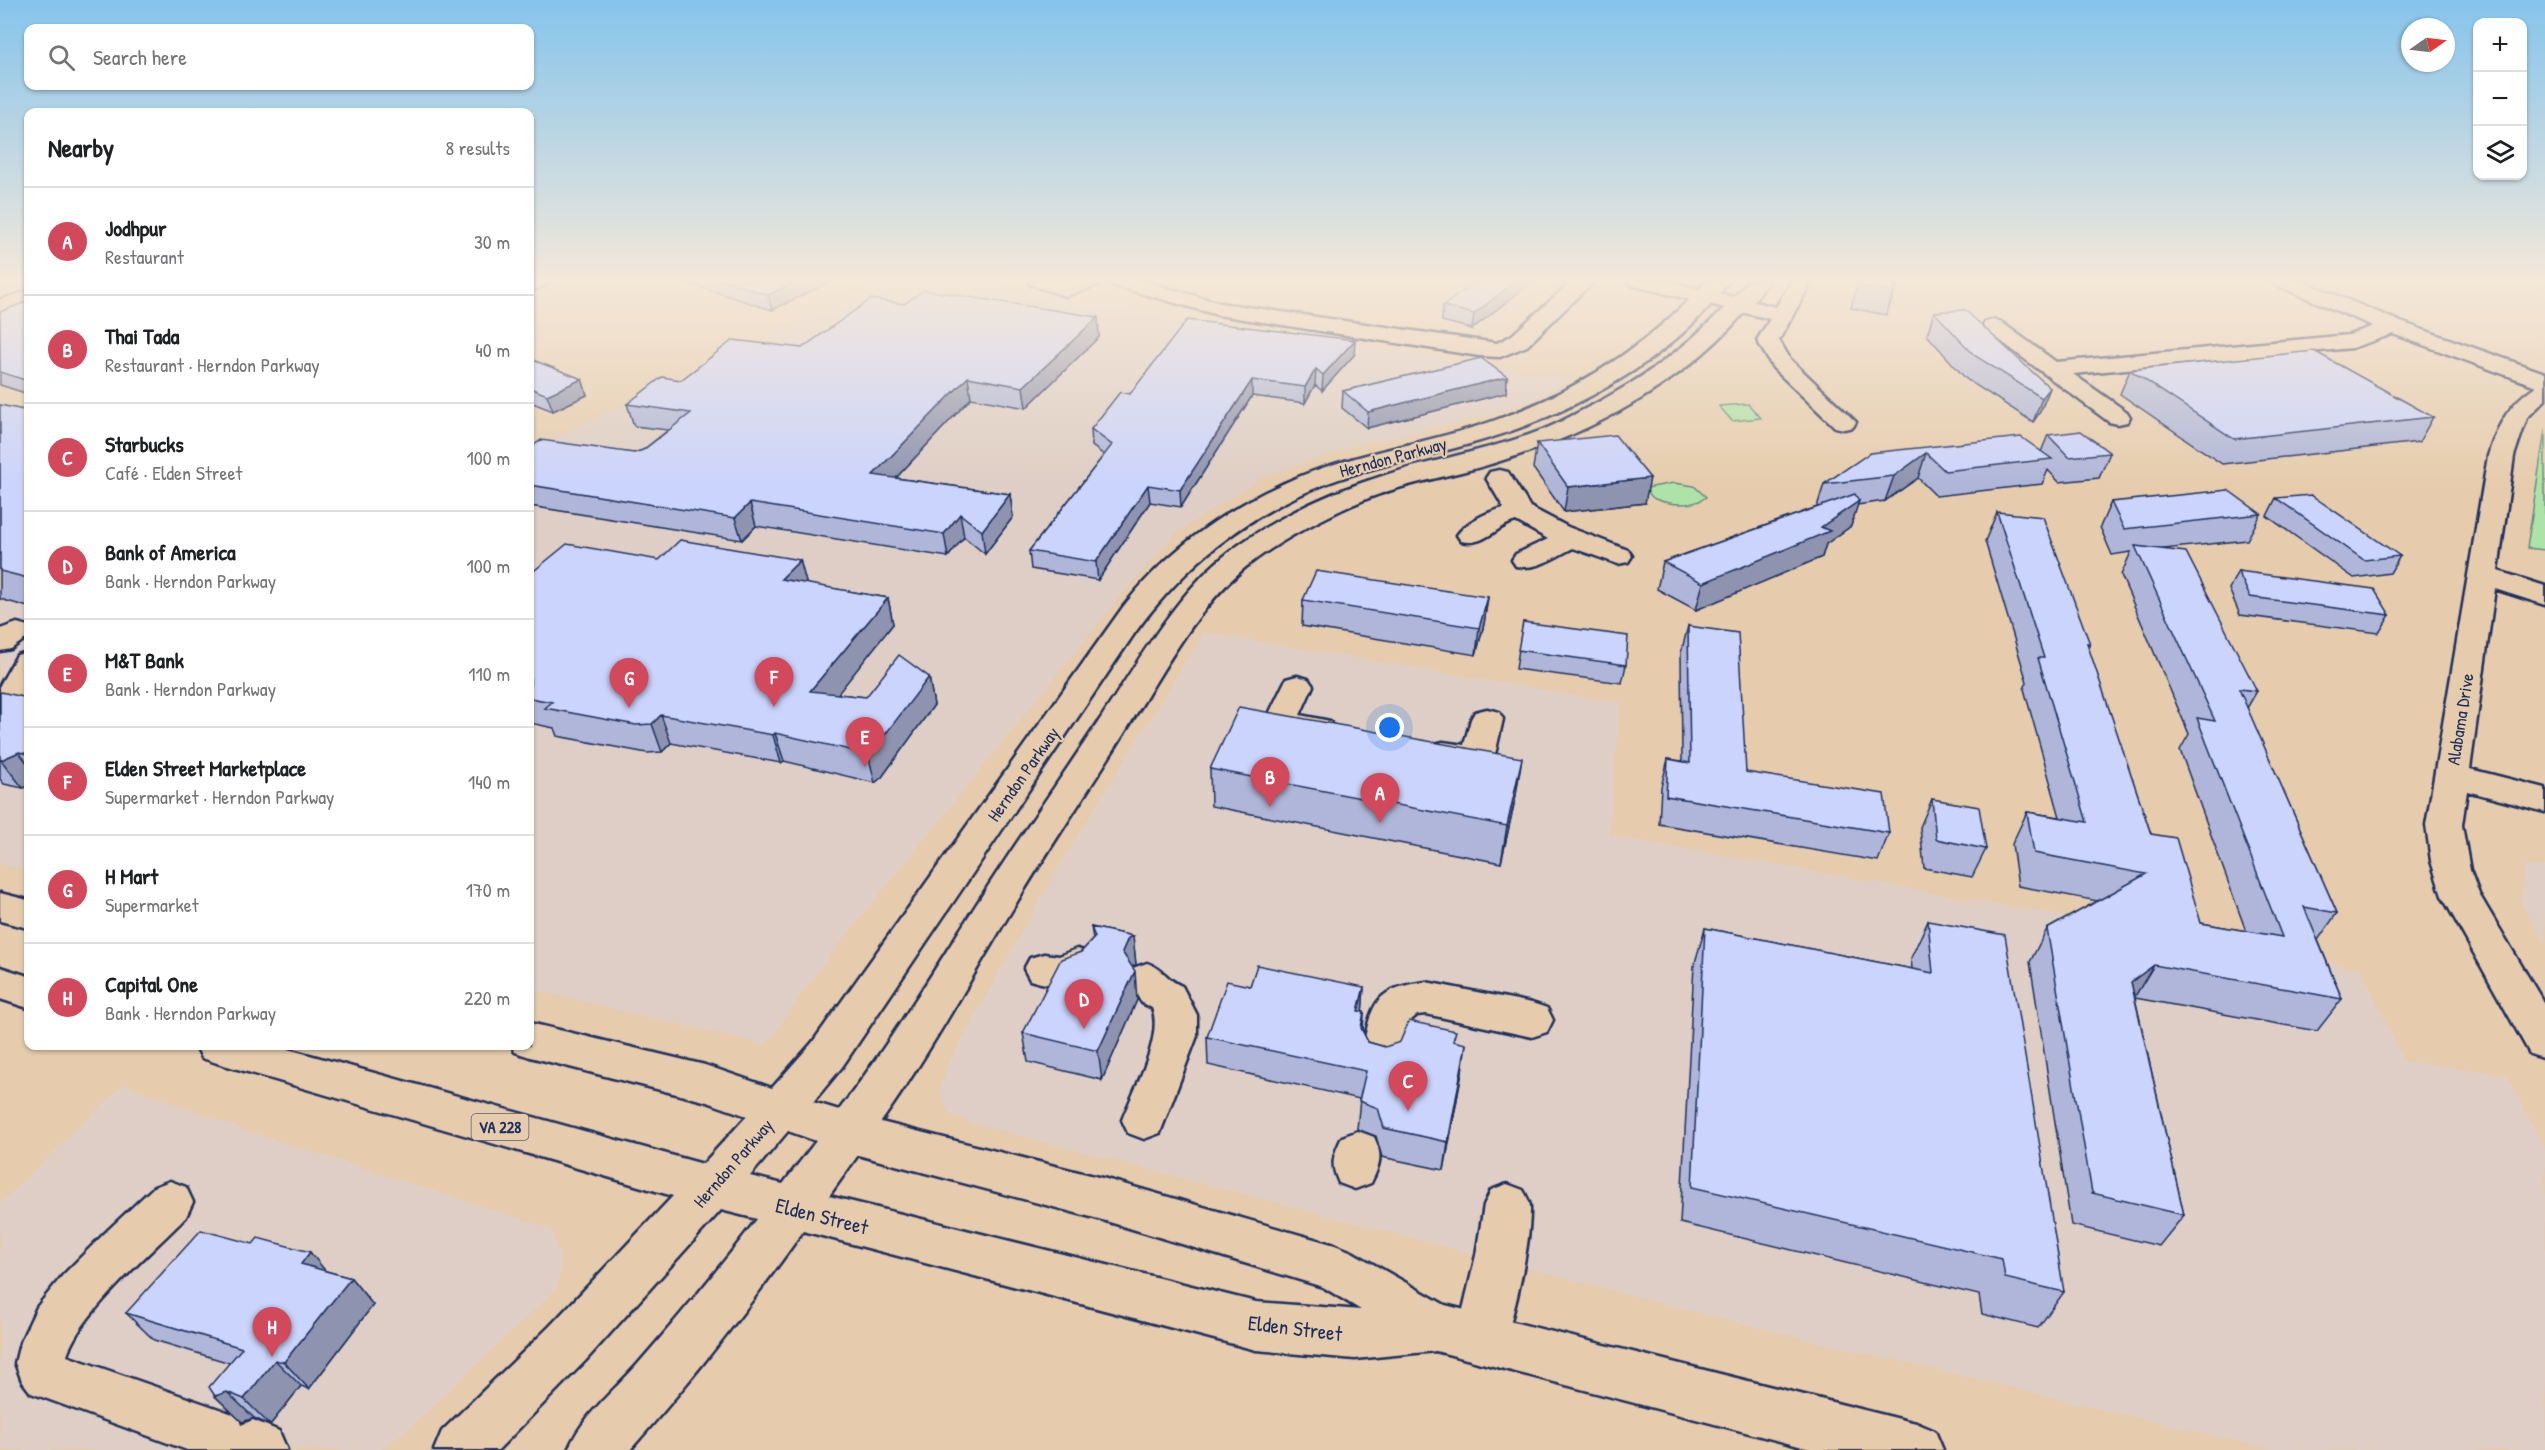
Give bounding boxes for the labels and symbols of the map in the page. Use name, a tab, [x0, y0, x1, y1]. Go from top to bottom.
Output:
north arrow	[2401, 18, 2455, 72]
street label: Herndon Parkway	[1336, 431, 1450, 483]
pin: G	[610, 658, 648, 708]
pin: F	[754, 658, 794, 707]
street label: Alabama Drive	[2440, 671, 2480, 767]
your location	[1375, 713, 1404, 742]
pin: E	[846, 718, 884, 767]
street label: Herndon Parkway	[981, 721, 1065, 826]
pin: B	[1250, 758, 1290, 807]
pin: A	[1360, 774, 1400, 823]
pin: D	[1064, 980, 1104, 1029]
pin: C	[1388, 1062, 1428, 1111]
street label: Herndon Parkway	[687, 1113, 779, 1213]
road number: VA 228	[472, 1114, 528, 1140]
street label: Elden Street	[773, 1190, 872, 1242]
pin: H	[252, 1308, 292, 1357]
street label: Elden Street	[1246, 1308, 1344, 1348]

